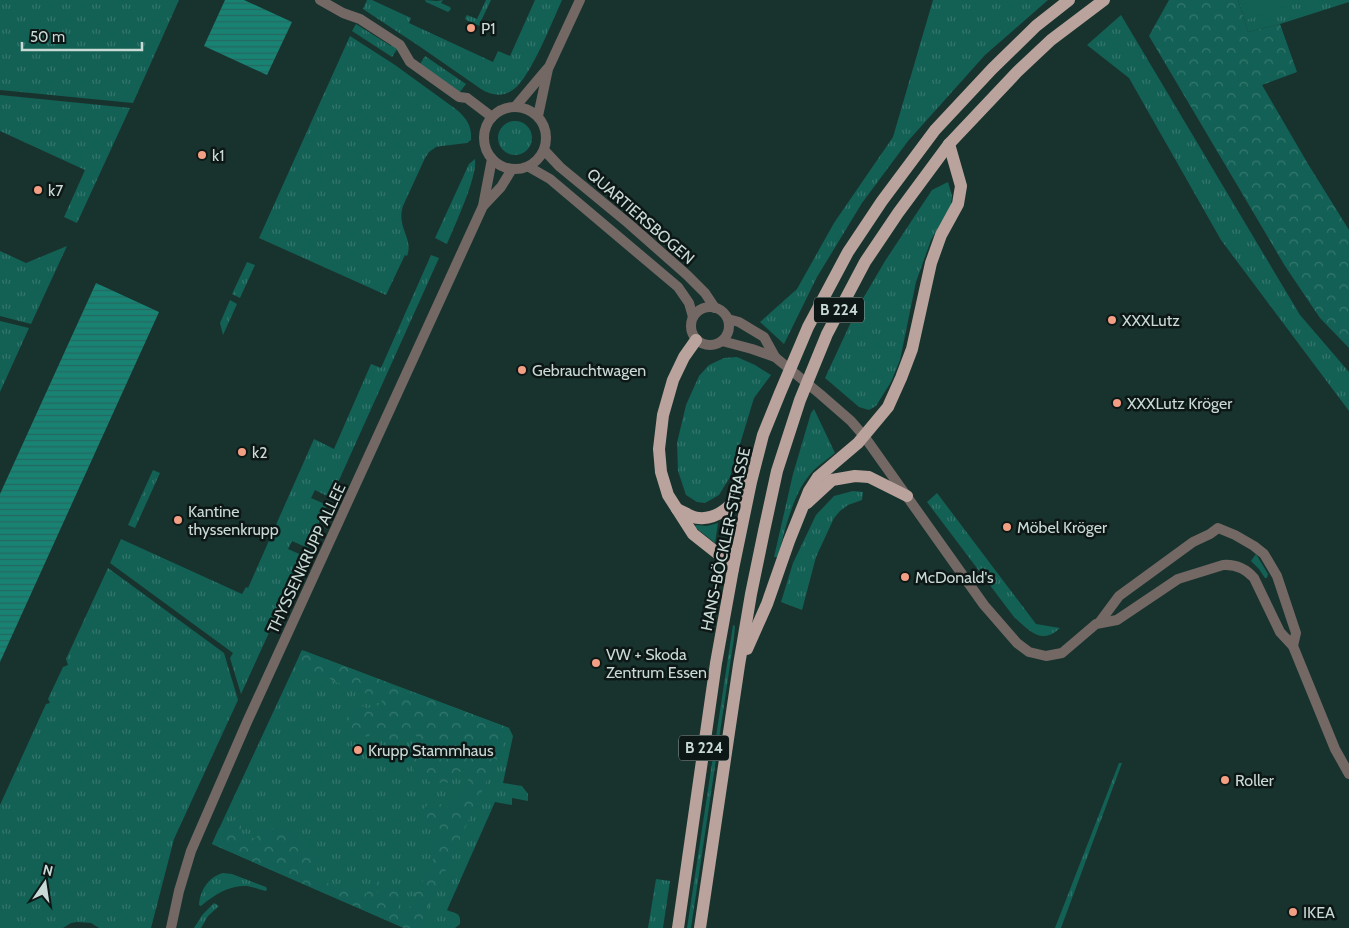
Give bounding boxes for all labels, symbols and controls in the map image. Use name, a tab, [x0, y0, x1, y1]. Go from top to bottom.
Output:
place label: P1	[481, 19, 495, 38]
scale bar	[22, 20, 142, 52]
marker: P1	[465, 22, 477, 34]
text: 50 m	[30, 28, 65, 46]
place label: k1	[212, 146, 224, 165]
marker: k1	[196, 149, 208, 161]
street label: QUARTIERSBOGEN	[583, 165, 698, 268]
place label: k7	[48, 181, 63, 200]
marker: k7	[32, 184, 44, 196]
road number: B 224	[814, 298, 864, 322]
place label: XXXLutz	[1122, 311, 1180, 330]
marker: XXXLutz	[1106, 314, 1118, 326]
place label: Gebrauchtwagen	[532, 361, 646, 380]
marker: Gebrauchtwagen	[516, 364, 528, 376]
place label: XXXLutz Kröger	[1127, 394, 1233, 413]
marker: XXXLutz Kröger	[1111, 397, 1123, 409]
place label: k2	[252, 443, 268, 462]
street label: HANS-BÖCKLER-STRASSE	[697, 445, 754, 633]
marker: k2	[236, 446, 248, 458]
street label: THYSSENKRUPP ALLEE	[263, 480, 350, 636]
place label: Kantine thyssenkrupp	[188, 502, 279, 539]
marker: Kantine thyssenkrupp	[172, 514, 184, 526]
place label: Möbel Kröger	[1017, 518, 1108, 537]
marker: Möbel Kröger	[1001, 521, 1013, 533]
place label: McDonald's	[915, 568, 994, 587]
marker: McDonald's	[899, 571, 911, 583]
place label: VW + Skoda Zentrum Essen	[606, 645, 707, 682]
marker: VW + Skoda Zentrum Essen	[590, 657, 602, 669]
road number: B 224	[679, 736, 729, 760]
place label: Krupp Stammhaus	[368, 741, 494, 760]
marker: Krupp Stammhaus	[352, 744, 364, 756]
place label: Roller	[1235, 771, 1275, 790]
marker: Roller	[1219, 774, 1231, 786]
north arrow	[20, 858, 70, 908]
text: N	[41, 860, 55, 880]
place label: IKEA	[1303, 903, 1335, 922]
marker: IKEA	[1287, 906, 1299, 918]

